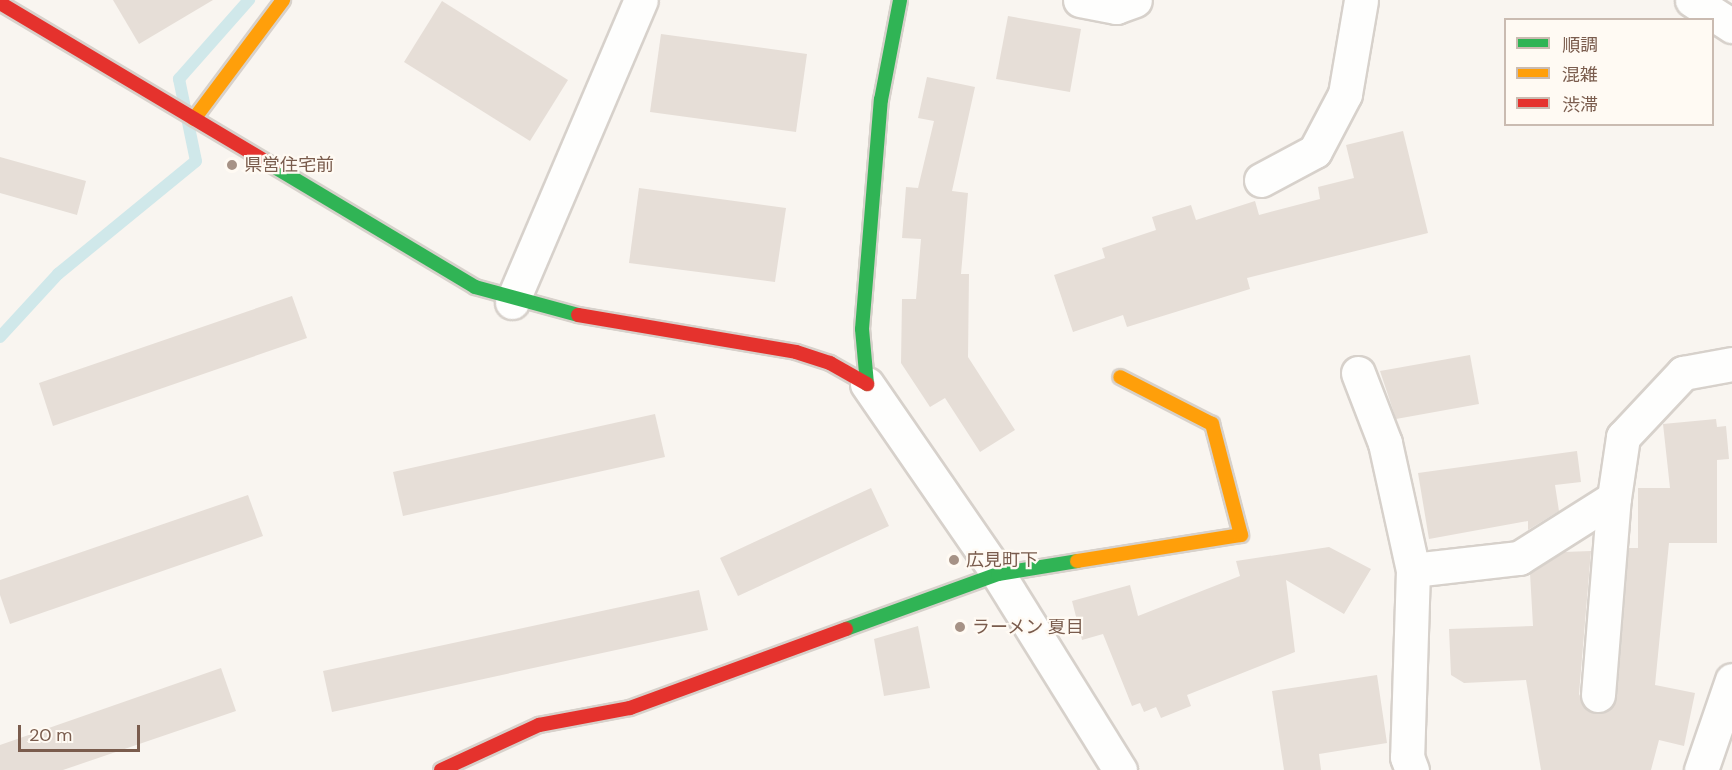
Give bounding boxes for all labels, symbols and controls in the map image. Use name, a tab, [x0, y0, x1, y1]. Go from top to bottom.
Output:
legend	[1504, 18, 1714, 126]
text: 順調	[1562, 33, 1598, 57]
text: 混雑	[1562, 63, 1598, 87]
text: 渋滞	[1562, 93, 1598, 117]
place label: 県営住宅前	[244, 154, 334, 176]
marker: 県営住宅前	[225, 158, 239, 172]
place label: 広見町下	[966, 549, 1038, 571]
marker: 広見町下	[947, 553, 961, 567]
place label: ラーメン 夏目	[972, 616, 1085, 638]
marker: ラーメン 夏目	[953, 620, 967, 634]
scale bar	[21, 713, 142, 751]
text: 20 m	[29, 723, 72, 747]

